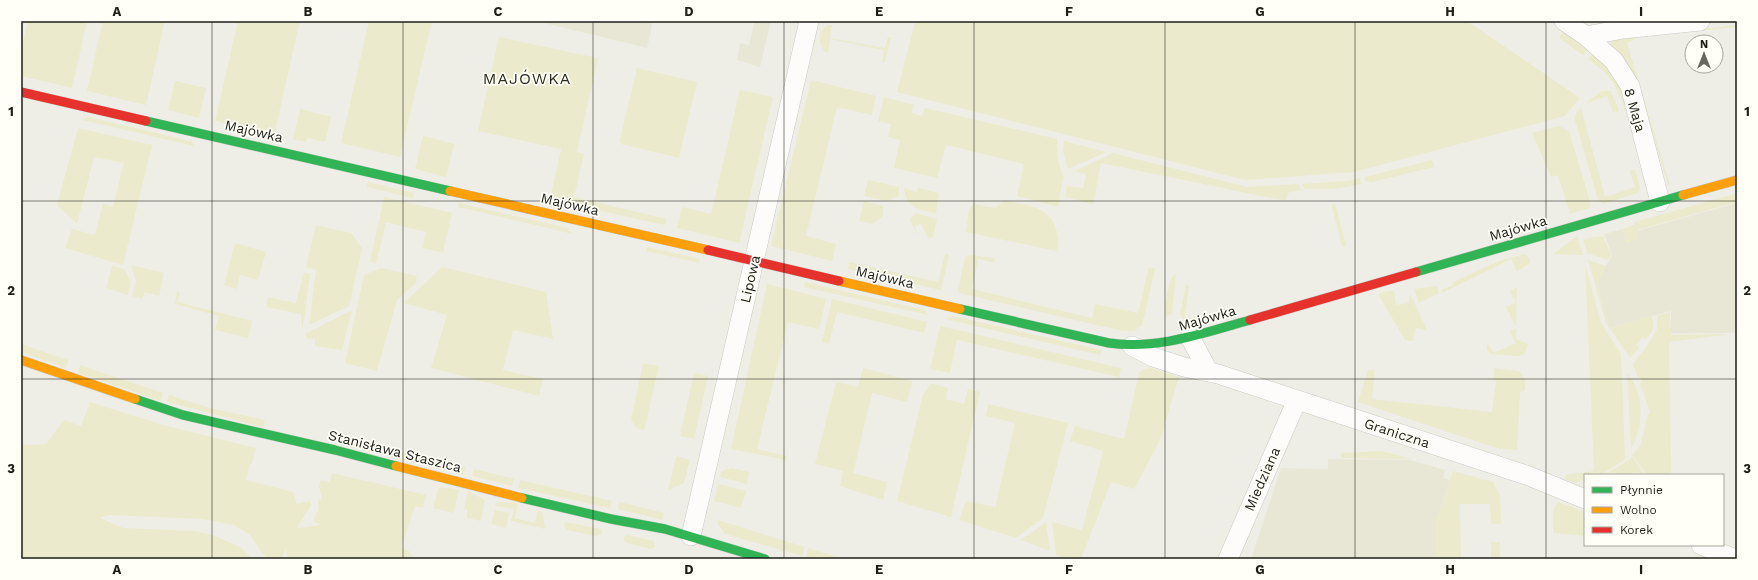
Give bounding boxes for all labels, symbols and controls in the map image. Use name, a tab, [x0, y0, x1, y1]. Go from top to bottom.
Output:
text: A	[113, 4, 122, 19]
text: B	[304, 4, 313, 19]
text: C	[494, 4, 503, 19]
text: D	[684, 4, 694, 19]
text: E	[875, 4, 883, 19]
text: F	[1065, 4, 1073, 19]
text: G	[1255, 4, 1265, 19]
text: H	[1445, 4, 1455, 19]
text: I	[1639, 4, 1643, 19]
north arrow	[1684, 34, 1724, 74]
text: N	[1700, 38, 1708, 51]
district label: MAJÓWKA	[483, 69, 571, 88]
street label: 8 Maja	[1621, 86, 1649, 134]
text: 1	[8, 104, 14, 119]
text: 1	[1744, 104, 1750, 119]
street label: Majówka	[223, 117, 285, 145]
street label: Majówka	[539, 190, 601, 218]
street label: Majówka	[1487, 212, 1549, 244]
street label: Lipowa	[737, 253, 763, 304]
street label: Majówka	[854, 263, 916, 291]
text: 2	[7, 283, 15, 298]
text: 2	[1743, 283, 1751, 298]
street label: Majówka	[1176, 302, 1238, 334]
street label: Graniczna	[1362, 415, 1432, 451]
street label: Stanisława Staszica	[327, 427, 463, 475]
street label: Miedziana	[1241, 445, 1283, 513]
text: 3	[7, 461, 15, 476]
text: 3	[1743, 461, 1751, 476]
legend	[1584, 474, 1724, 546]
text: Płynnie	[1620, 483, 1663, 497]
text: Wolno	[1620, 503, 1657, 517]
text: Korek	[1620, 523, 1653, 537]
text: A	[113, 562, 122, 577]
text: B	[304, 562, 313, 577]
text: C	[494, 562, 503, 577]
text: D	[684, 562, 694, 577]
text: E	[875, 562, 883, 577]
text: F	[1065, 562, 1073, 577]
text: G	[1255, 562, 1265, 577]
text: H	[1445, 562, 1455, 577]
text: I	[1639, 562, 1643, 577]

